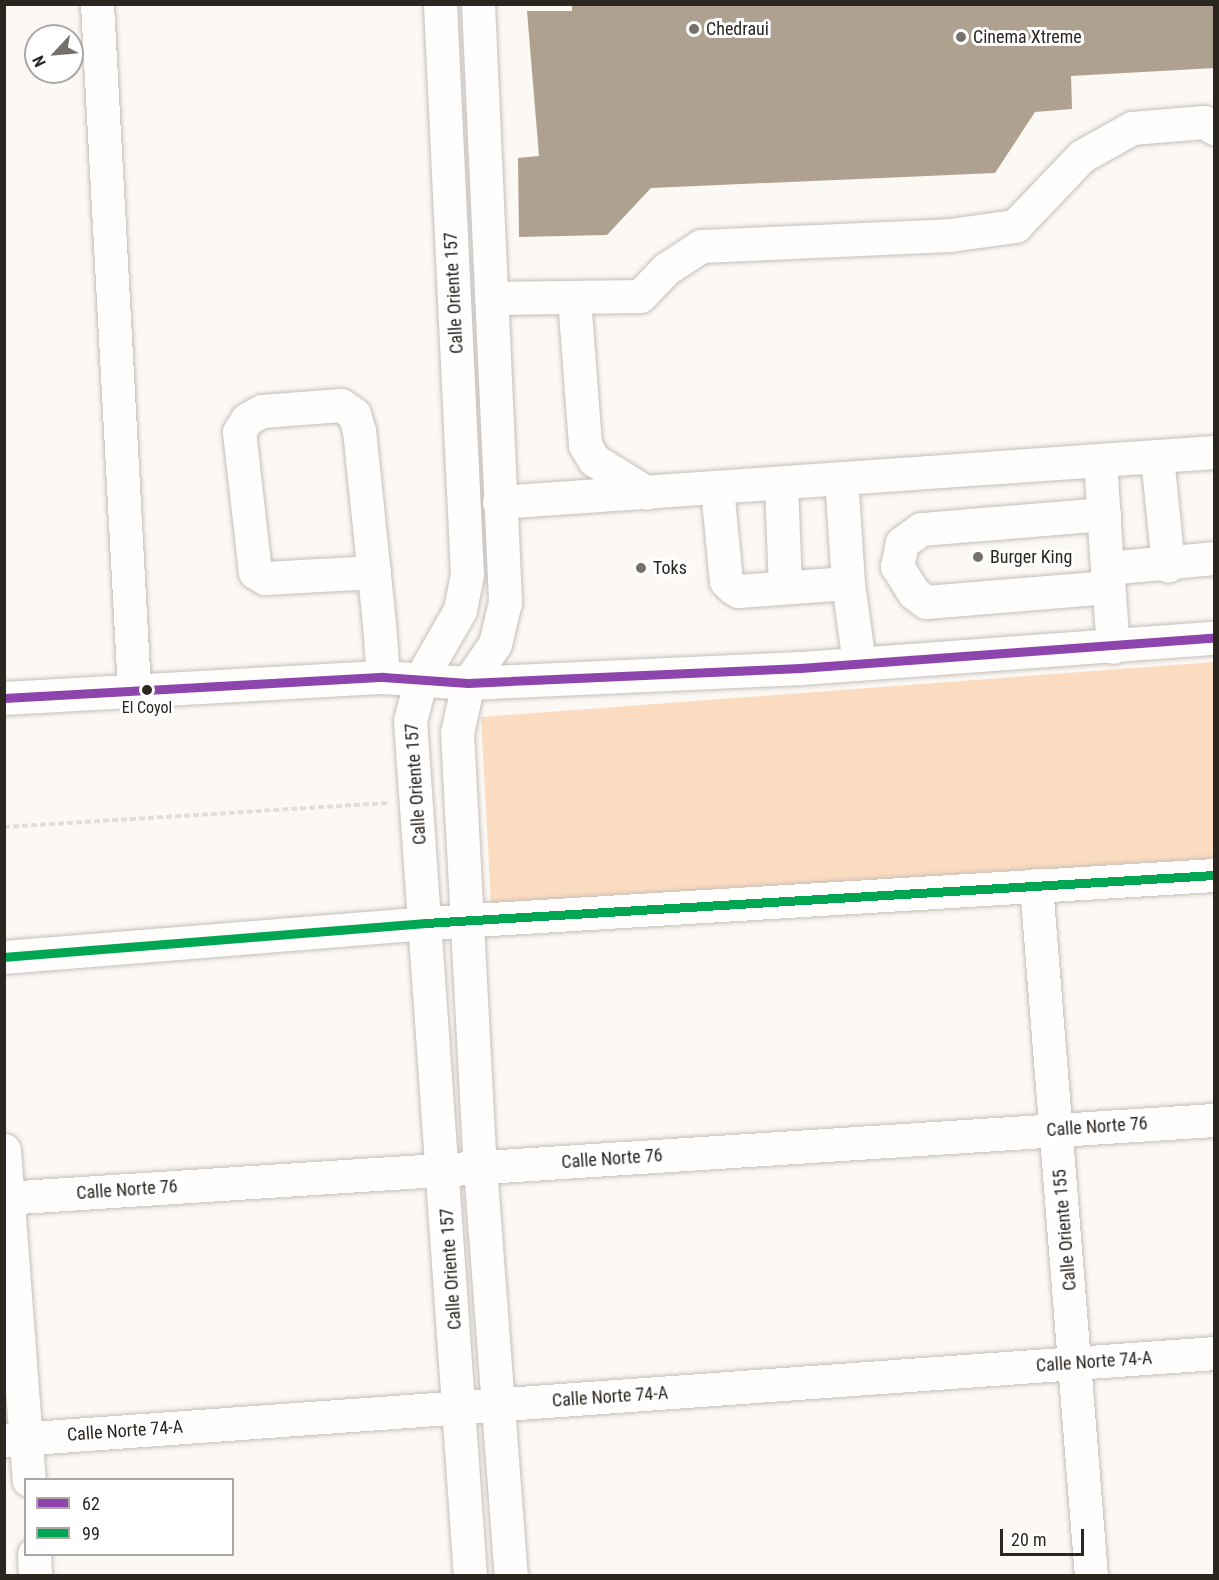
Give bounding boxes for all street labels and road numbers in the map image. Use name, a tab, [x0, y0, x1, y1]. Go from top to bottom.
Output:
street label: Calle Oriente 157	[440, 232, 468, 354]
street label: Calle Oriente 157	[401, 722, 431, 846]
street label: Calle Norte 76	[1046, 1113, 1148, 1141]
street label: Calle Norte 76	[561, 1145, 663, 1173]
street label: Calle Oriente 155	[1049, 1168, 1081, 1292]
street label: Calle Norte 76	[76, 1176, 178, 1204]
street label: Calle Oriente 157	[436, 1207, 466, 1331]
street label: Calle Norte 74-A	[1035, 1347, 1153, 1377]
street label: Calle Norte 74-A	[551, 1382, 669, 1412]
street label: Calle Norte 74-A	[66, 1416, 184, 1446]

